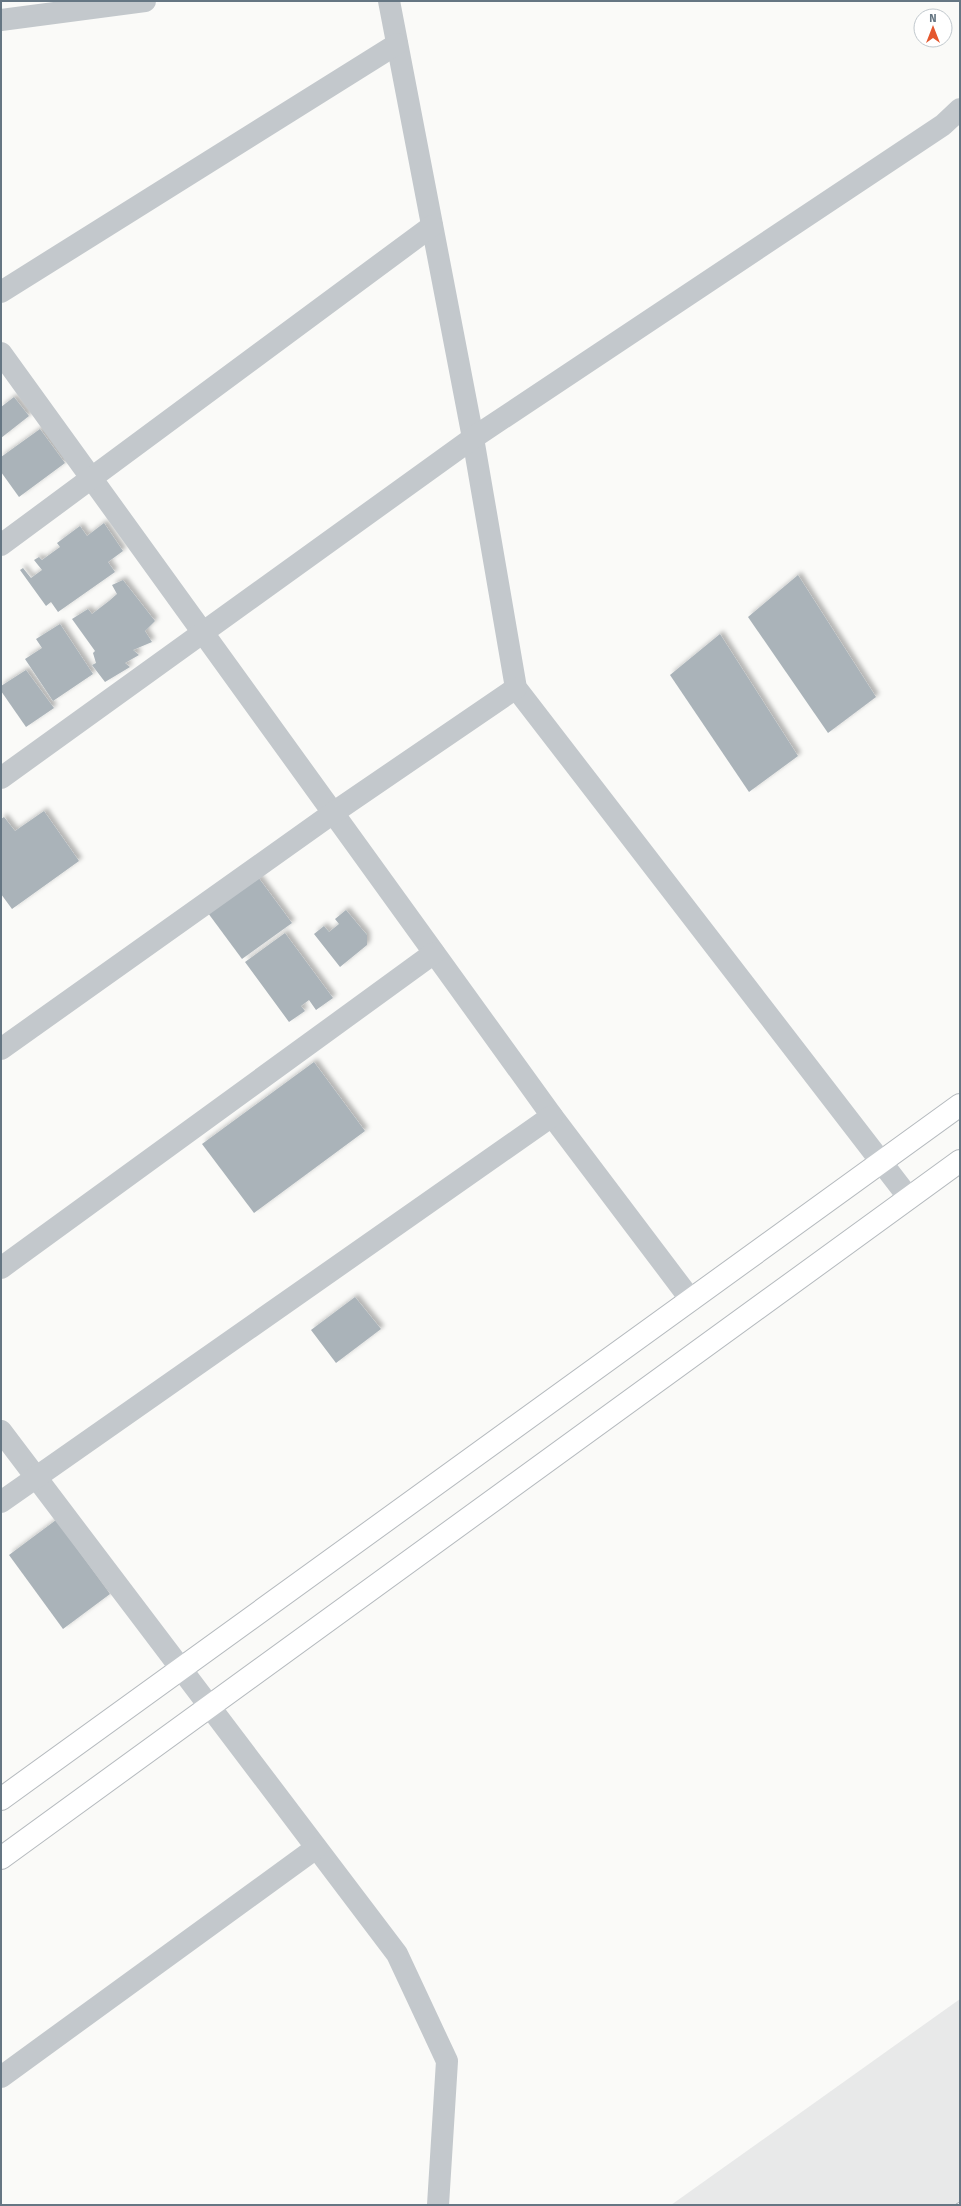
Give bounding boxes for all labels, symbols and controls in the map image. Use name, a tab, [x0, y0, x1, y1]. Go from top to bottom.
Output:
north arrow	[913, 8, 953, 48]
text: N	[929, 12, 937, 25]

